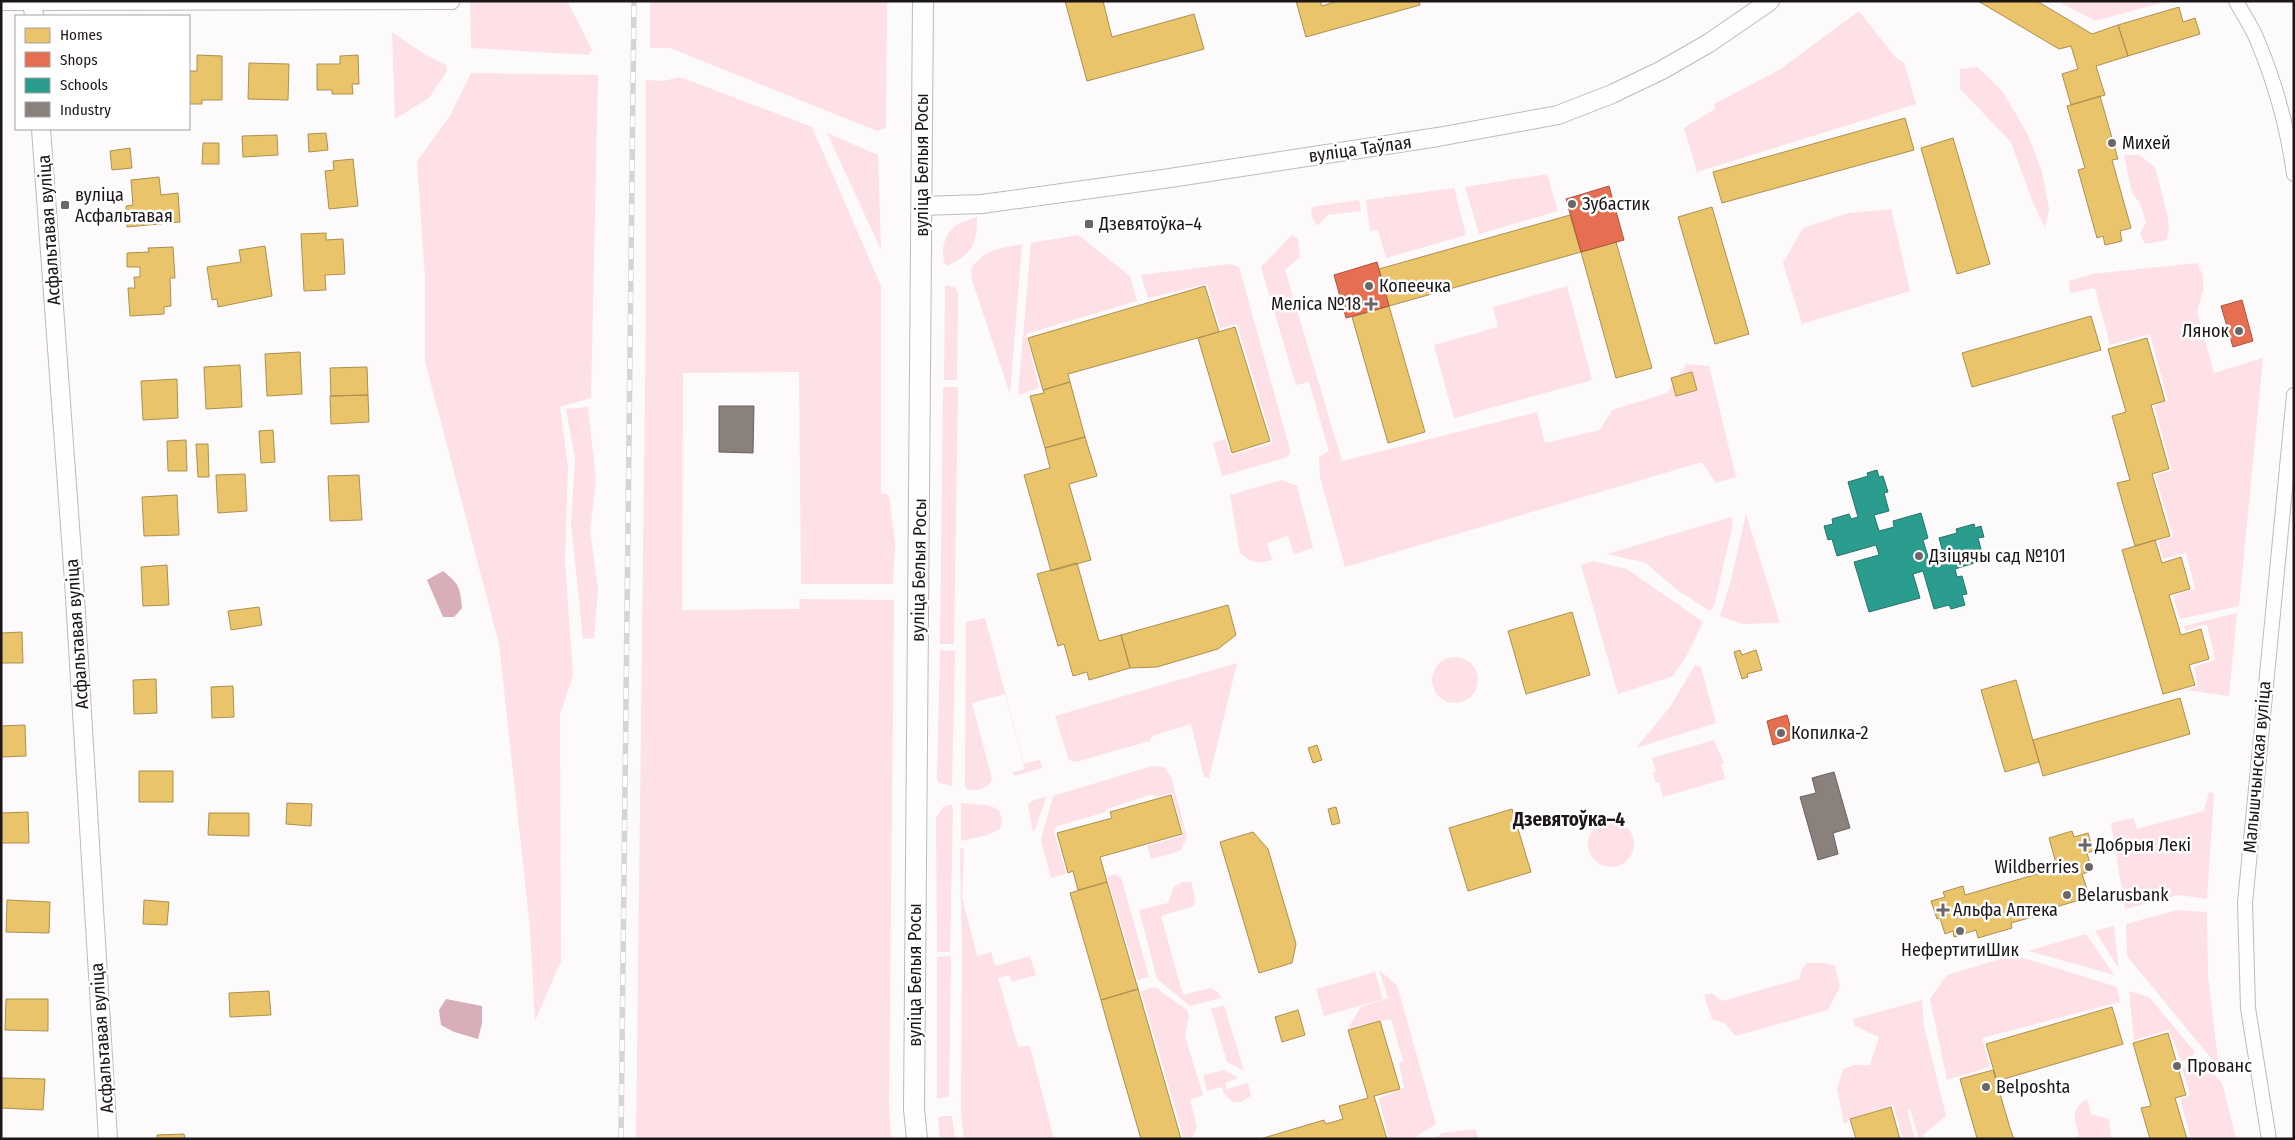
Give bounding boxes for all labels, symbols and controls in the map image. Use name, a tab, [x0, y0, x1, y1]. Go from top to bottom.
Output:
legend	[15, 15, 190, 130]
text: Homes	[60, 26, 102, 44]
text: Shops	[60, 51, 98, 69]
text: Schools	[60, 76, 108, 94]
street label: вуліца Белыя Росы	[911, 93, 933, 237]
text: Industry	[60, 101, 111, 119]
street label: вуліца Таўлая	[1307, 131, 1413, 167]
place label: Михей	[2122, 132, 2171, 154]
marker: Михей	[2106, 137, 2118, 149]
street label: Асфальтавая вуліца	[33, 154, 65, 306]
place label: вуліца Асфальтавая	[75, 184, 173, 227]
place label: Зубастик	[1582, 193, 1650, 215]
marker: Зубастик	[1566, 198, 1578, 210]
marker: вуліца Асфальтавая	[59, 199, 71, 211]
place label: Дзевятоўка–4	[1098, 213, 1202, 235]
marker: Дзевятоўка–4	[1083, 218, 1095, 230]
place label: Копеечка	[1379, 275, 1451, 297]
marker: Копеечка	[1363, 280, 1375, 292]
place label: Меліса №18	[1271, 293, 1361, 315]
marker: Меліса №18	[1365, 298, 1377, 310]
place label: Лянок	[2182, 320, 2230, 342]
marker: Лянок	[2233, 325, 2245, 337]
street label: вуліца Белыя Росы	[907, 498, 931, 642]
place label: Дзіцячы сад №101	[1928, 545, 2066, 567]
marker: Дзіцячы сад №101	[1913, 550, 1925, 562]
street label: Асфальтавая вуліца	[61, 558, 93, 710]
street label: Малышчынская вуліца	[2239, 680, 2276, 854]
place label: Копилка-2	[1791, 722, 1869, 744]
marker: Копилка-2	[1775, 727, 1787, 739]
district label: Дзевятоўка–4	[1512, 808, 1625, 831]
place label: Добрыя Лекі	[2094, 834, 2191, 856]
marker: Добрыя Лекі	[2079, 839, 2091, 851]
place label: Wildberries	[1995, 856, 2079, 878]
marker: Wildberries	[2083, 861, 2095, 873]
place label: Belarusbank	[2077, 884, 2169, 906]
marker: Belarusbank	[2061, 889, 2073, 901]
place label: Альфа Аптека	[1953, 899, 2058, 921]
street label: вуліца Белыя Росы	[904, 903, 926, 1047]
marker: Альфа Аптека	[1937, 904, 1949, 916]
marker: НефертитиШик	[1954, 925, 1966, 937]
place label: НефертитиШик	[1901, 939, 2020, 961]
street label: Асфальтавая вуліца	[86, 962, 118, 1114]
place label: Прованс	[2187, 1055, 2252, 1077]
marker: Прованс	[2171, 1060, 2183, 1072]
place label: Belposhta	[1996, 1076, 2070, 1098]
marker: Belposhta	[1980, 1081, 1992, 1093]

